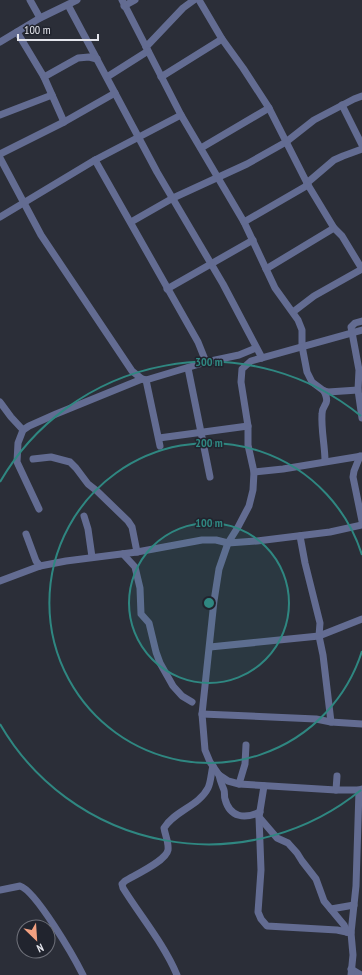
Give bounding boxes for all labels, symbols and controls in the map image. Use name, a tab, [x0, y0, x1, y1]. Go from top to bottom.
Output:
scale bar	[18, 16, 98, 42]
text: 100 m	[24, 22, 51, 37]
text: 300 m	[195, 354, 223, 369]
text: 200 m	[195, 435, 223, 450]
text: 100 m	[195, 515, 223, 530]
centre of rings	[202, 596, 216, 610]
north arrow	[16, 919, 56, 959]
text: N	[35, 940, 46, 956]

